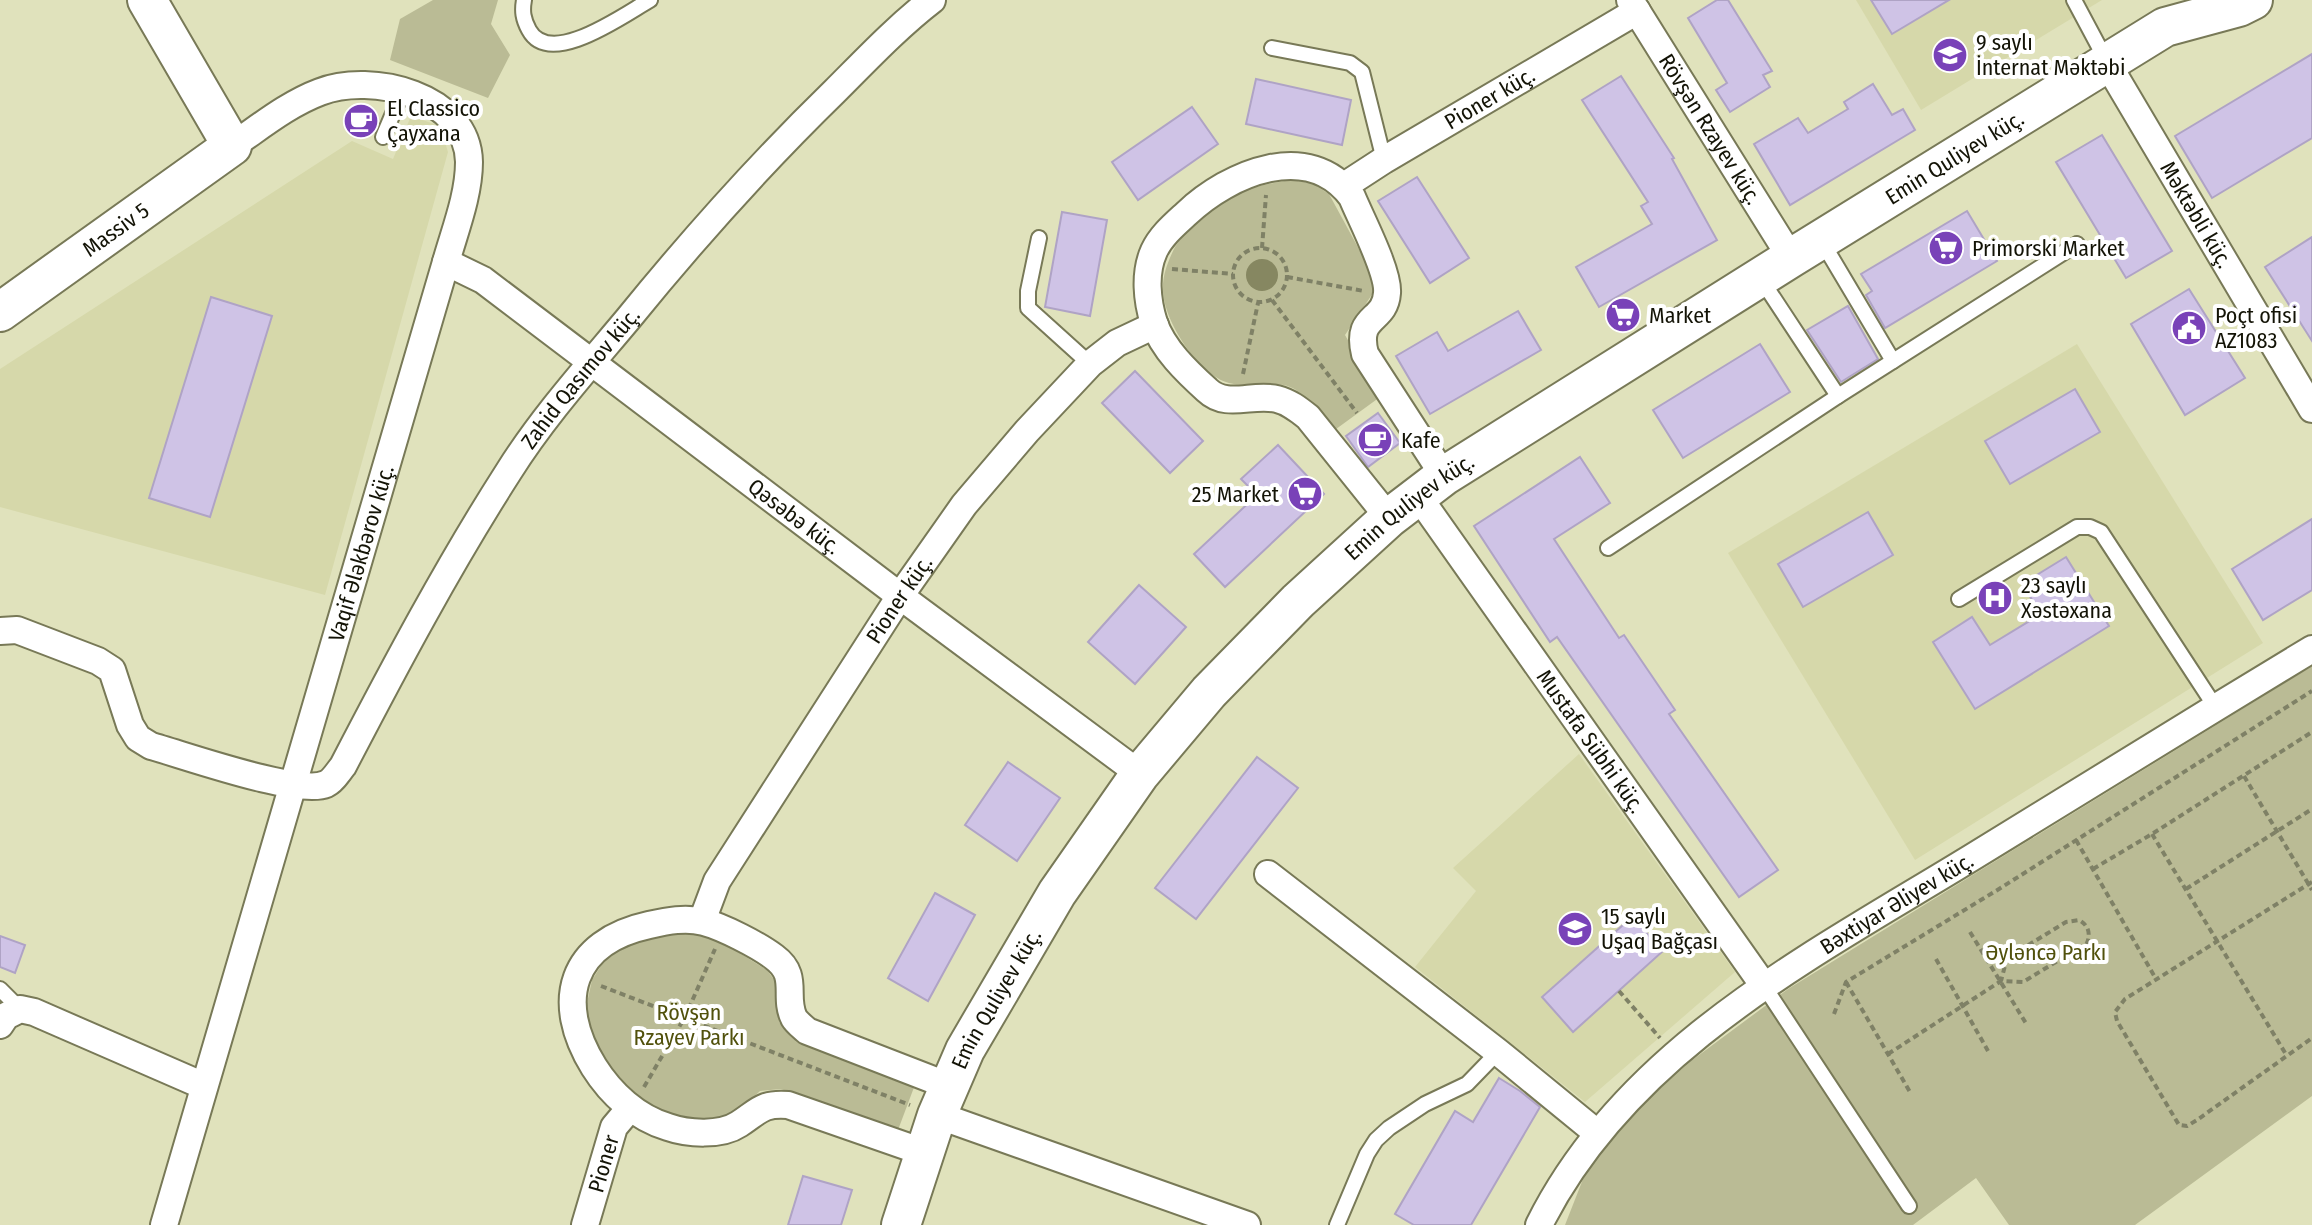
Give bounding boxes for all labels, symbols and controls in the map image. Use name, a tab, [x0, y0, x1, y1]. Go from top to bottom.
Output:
place label: 9 saylı İnternat Məktəbi	[1976, 29, 2126, 81]
school or university icon: 9 saylı İnternat Məktəbi	[1931, 36, 1969, 74]
street label: Rövşən Rzayev küç.	[1653, 49, 1768, 209]
street label: Pioner küç.	[1439, 61, 1539, 135]
place label: El Classico Çayxana	[387, 95, 480, 148]
cafe icon: El Classico Çayxana	[342, 102, 380, 140]
street label: Emin Quliyev küç.	[1880, 104, 2028, 210]
street label: Məktəbli küç.	[2155, 156, 2239, 272]
street label: Massiv 5	[77, 196, 154, 262]
supermarket icon: Primorski Market	[1927, 229, 1965, 267]
place label: Primorski Market	[1972, 235, 2126, 262]
supermarket icon: Market	[1604, 296, 1642, 334]
street label: Zahid Qasımov küç.	[515, 302, 645, 454]
place label: Market	[1649, 302, 1712, 329]
place label: Poçt ofisi AZ1083	[2215, 302, 2297, 354]
public building icon: Poçt ofisi AZ1083	[2170, 309, 2208, 347]
cafe icon: Kafe	[1356, 421, 1394, 459]
place label: Kafe	[1401, 427, 1441, 454]
street label: Emin Quliyev küç.	[1339, 447, 1479, 566]
street label: Vaqif Ələkbərov küç.	[322, 462, 399, 645]
street label: Qəsəbə küç.	[743, 472, 846, 560]
supermarket icon: 25 Market	[1286, 475, 1324, 513]
place label: 25 Market	[1192, 481, 1280, 508]
street label: Pioner küç.	[860, 550, 938, 648]
place label: 23 saylı Xəstəxana	[2021, 572, 2112, 624]
hospital icon: 23 saylı Xəstəxana	[1976, 579, 2014, 617]
street label: Mustafa Sübhi küç.	[1531, 664, 1651, 818]
street label: Bəxtiyar Əliyev küç.	[1815, 847, 1978, 960]
place label: 15 saylı Uşaq Bağçası	[1601, 903, 1718, 955]
school or university icon: 15 saylı Uşaq Bağçası	[1556, 910, 1594, 948]
street label: Emin Quliyev küç.	[945, 924, 1047, 1073]
park label: Əyləncə Parkı	[1986, 939, 2106, 966]
park label: Rövşən Rzayev Parkı	[634, 999, 744, 1051]
street label: Pioner	[582, 1131, 625, 1196]

